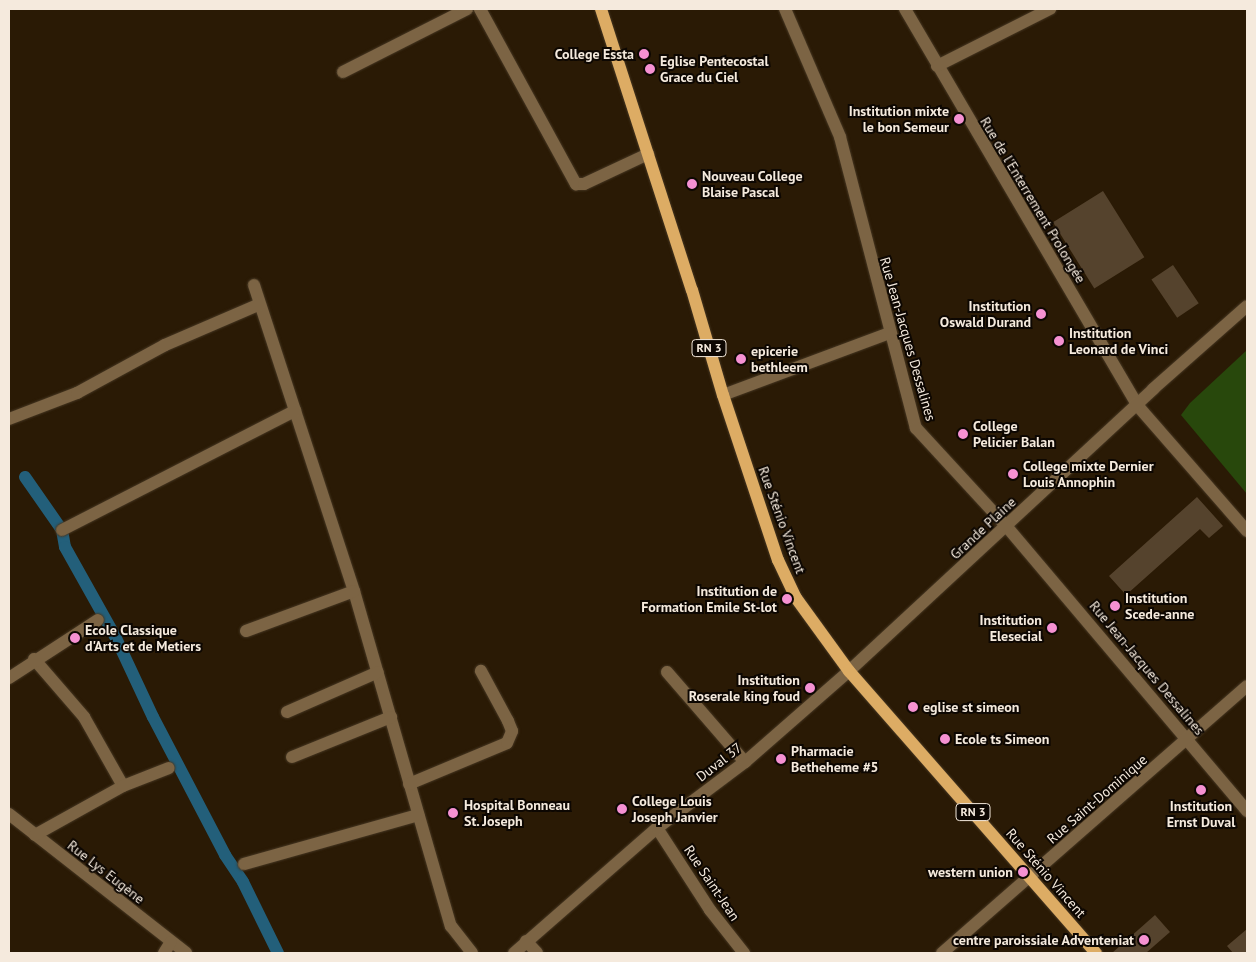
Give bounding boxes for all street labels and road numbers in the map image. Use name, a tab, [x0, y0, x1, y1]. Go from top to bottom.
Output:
street label: Rue de l'Enterrement Prolongée	[977, 114, 1089, 286]
street label: Rue Jean-Jacques Dessalines	[877, 255, 939, 423]
road number: RN 3	[692, 338, 726, 358]
street label: Rue Sténio Vincent	[755, 464, 809, 576]
street label: Grande Plaine	[947, 493, 1019, 563]
street label: Rue Jean-Jacques Dessalines	[1086, 598, 1208, 738]
street label: Duval 37	[693, 739, 745, 785]
street label: Rue Saint-Dominique	[1044, 751, 1150, 847]
road number: RN 3	[956, 802, 990, 822]
street label: Rue Sténio Vincent	[1003, 825, 1089, 921]
street label: Rue Lys Eugène	[64, 837, 148, 907]
street label: Rue Saint-Jean	[681, 842, 743, 924]

